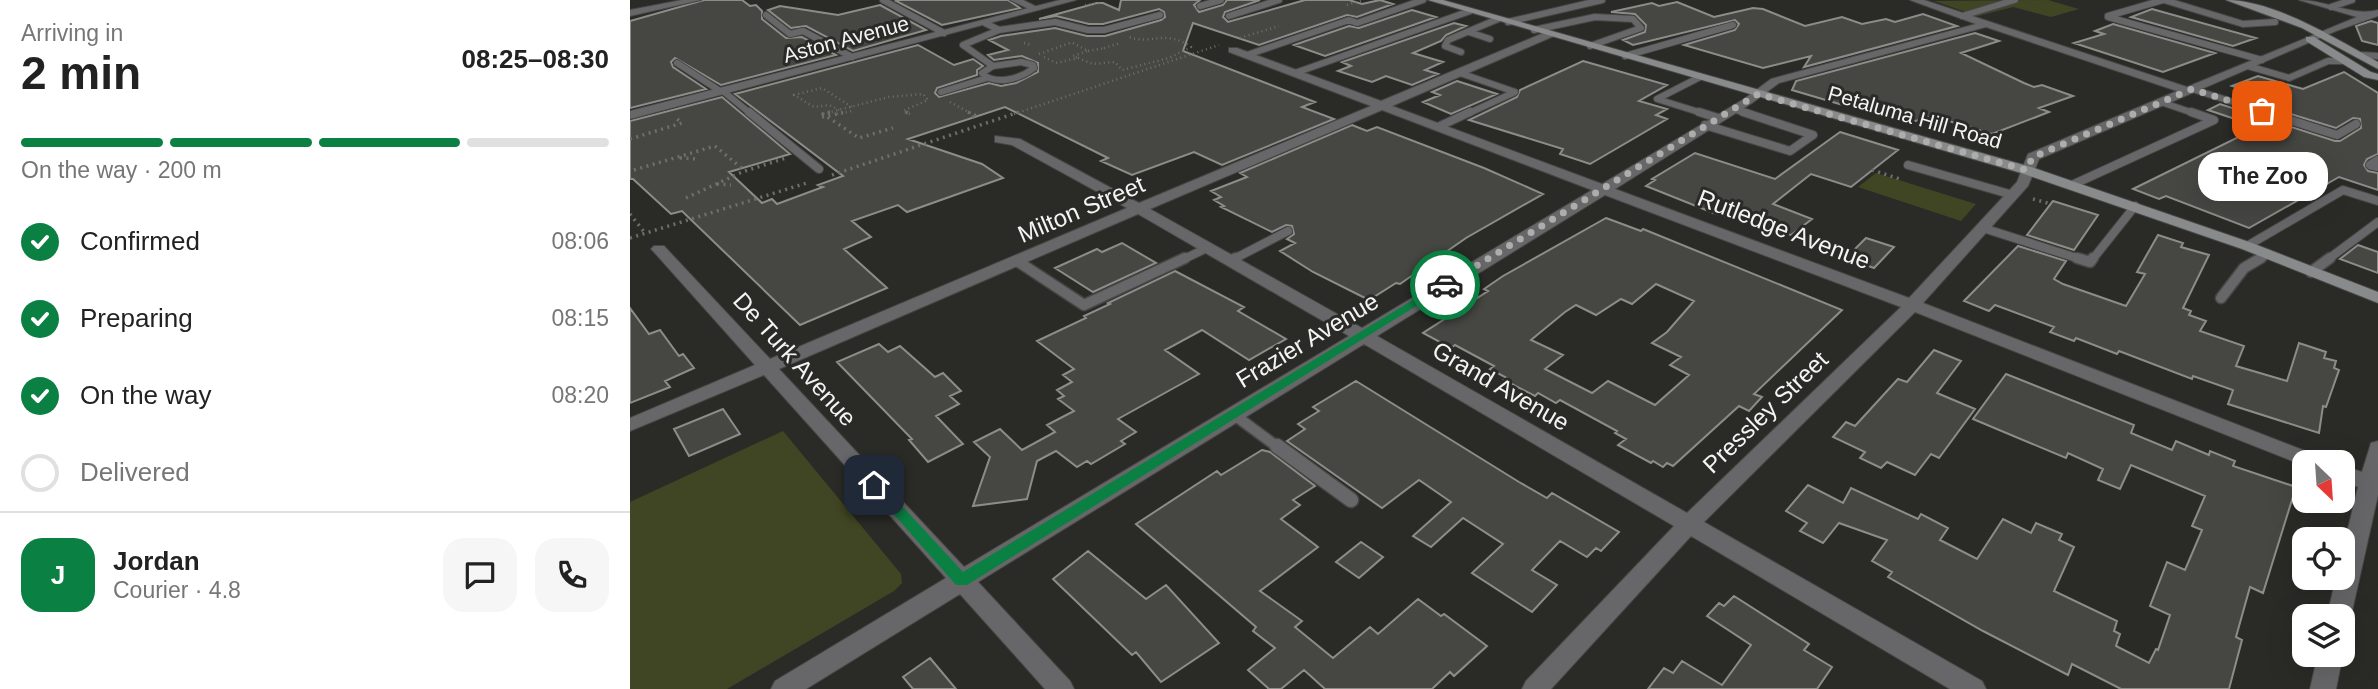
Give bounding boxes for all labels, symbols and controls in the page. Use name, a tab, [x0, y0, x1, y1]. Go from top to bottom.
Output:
street label: Aston Avenue	[781, 11, 911, 67]
text: Arriving in	[21, 20, 123, 46]
text: 08:25–08:30	[462, 44, 609, 74]
text: 2 min	[21, 47, 141, 99]
street label: Petaluma Hill Road	[1825, 81, 2005, 153]
pin	[2232, 81, 2292, 141]
icon: bag	[2243, 92, 2281, 130]
callout: The Zoo	[2197, 153, 2327, 202]
text: On the way · 200 m	[21, 157, 222, 183]
text: The Zoo	[2218, 163, 2308, 189]
street label: Milton Street	[1014, 170, 1149, 248]
street label: Rutledge Avenue	[1694, 184, 1874, 274]
icon: check	[21, 223, 59, 261]
text: Confirmed	[80, 226, 200, 256]
text: 08:06	[551, 228, 609, 254]
courier	[1410, 250, 1480, 320]
icon: car	[1426, 266, 1464, 304]
street label: De Turk Avenue	[728, 287, 862, 431]
street label: Frazier Avenue	[1231, 287, 1383, 393]
icon: check	[21, 300, 59, 338]
text: Preparing	[80, 303, 193, 333]
text: 08:15	[551, 305, 609, 331]
street label: Grand Avenue	[1428, 336, 1574, 436]
street label: Pressley Street	[1697, 346, 1833, 478]
icon: check	[21, 377, 59, 415]
text: On the way	[80, 380, 212, 410]
text: 08:20	[551, 382, 609, 408]
north arrow	[2292, 450, 2356, 513]
map controls	[2292, 450, 2355, 667]
pin	[844, 455, 904, 515]
text: Delivered	[80, 457, 190, 487]
icon: home	[855, 466, 893, 504]
button: locate	[2292, 527, 2355, 590]
button: chat	[443, 538, 517, 612]
button: phone	[535, 538, 609, 612]
text: Jordan	[113, 546, 200, 576]
text: J	[51, 560, 65, 590]
text: Courier · 4.8	[113, 577, 241, 603]
button: layers	[2292, 604, 2355, 667]

